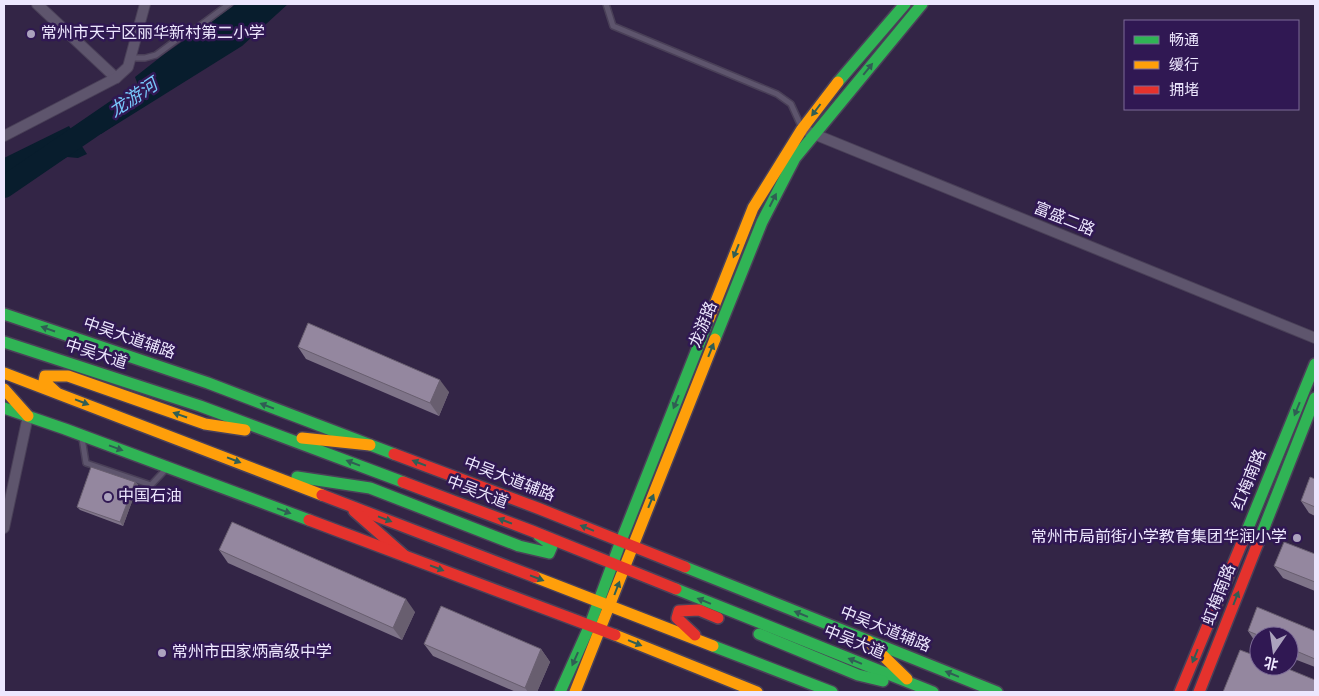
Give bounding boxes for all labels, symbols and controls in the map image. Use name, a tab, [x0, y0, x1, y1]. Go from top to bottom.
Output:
legend	[1124, 20, 1299, 110]
place label: 常州市天宁区丽华新村第二小学	[41, 24, 265, 44]
marker: 常州市天宁区丽华新村第二小学	[25, 28, 37, 40]
text: 畅通	[1169, 32, 1199, 51]
text: 缓行	[1169, 57, 1199, 76]
one-way arrow	[863, 63, 874, 76]
water label: 龙游河	[105, 73, 165, 124]
text: 拥堵	[1169, 82, 1199, 101]
one-way arrow	[811, 103, 821, 117]
one-way arrow	[769, 193, 777, 207]
street label: 富盛二路	[1031, 199, 1097, 241]
one-way arrow	[732, 244, 740, 259]
street label: 龙游路	[686, 299, 722, 351]
street label: 中吴大道辅路	[80, 314, 178, 364]
one-way arrow	[40, 325, 55, 333]
street label: 中吴大道	[63, 336, 129, 374]
one-way arrow	[707, 342, 715, 357]
one-way arrow	[672, 395, 680, 410]
one-way arrow	[75, 398, 90, 406]
one-way arrow	[259, 402, 274, 410]
one-way arrow	[1292, 402, 1300, 416]
one-way arrow	[172, 411, 187, 418]
one-way arrow	[108, 445, 123, 452]
street label: 红梅南路	[1229, 447, 1271, 513]
street label: 中吴大道辅路	[461, 454, 557, 506]
one-way arrow	[227, 456, 242, 464]
one-way arrow	[345, 459, 360, 467]
one-way arrow	[411, 459, 426, 467]
street label: 中吴大道	[444, 473, 510, 513]
place label: 中国石油	[118, 487, 182, 507]
marker: 中国石油	[102, 491, 114, 503]
one-way arrow	[647, 494, 655, 508]
one-way arrow	[277, 508, 292, 515]
one-way arrow	[378, 516, 393, 523]
one-way arrow	[497, 517, 512, 524]
one-way arrow	[579, 524, 594, 532]
place label: 常州市局前街小学教育集团华润小学	[1031, 528, 1287, 548]
marker: 常州市局前街小学教育集团华润小学	[1291, 532, 1303, 544]
street label: 虹梅南路	[1199, 562, 1241, 628]
one-way arrow	[429, 565, 444, 572]
one-way arrow	[530, 574, 545, 582]
one-way arrow	[613, 580, 621, 595]
one-way arrow	[1233, 591, 1241, 605]
one-way arrow	[697, 596, 711, 604]
street label: 中吴大道辅路	[837, 603, 933, 657]
one-way arrow	[794, 609, 808, 617]
street label: 中吴大道	[821, 622, 887, 664]
north arrow	[1249, 626, 1299, 676]
one-way arrow	[628, 640, 642, 648]
place label: 常州市田家炳高级中学	[172, 642, 332, 663]
marker: 常州市田家炳高级中学	[156, 647, 168, 659]
one-way arrow	[1191, 649, 1199, 663]
one-way arrow	[570, 652, 578, 666]
text: 北	[1263, 652, 1280, 672]
one-way arrow	[847, 657, 862, 665]
one-way arrow	[944, 670, 959, 677]

